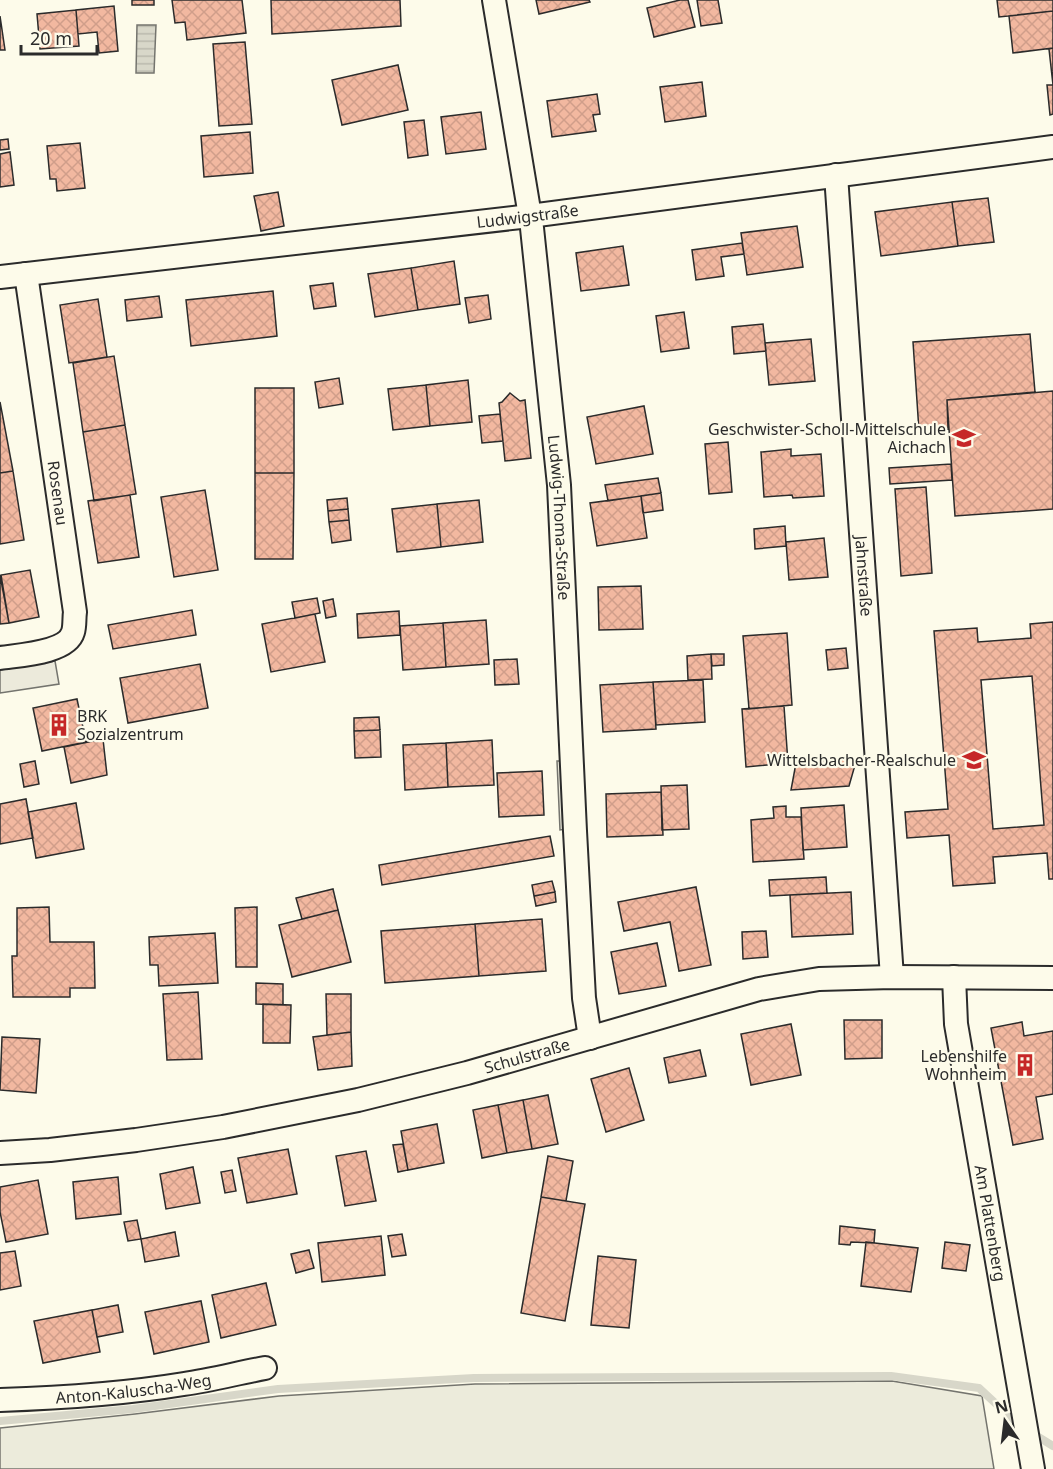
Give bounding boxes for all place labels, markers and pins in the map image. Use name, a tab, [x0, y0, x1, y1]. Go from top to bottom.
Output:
place label: Geschwister-Scholl-Mittelschule Aichach	[708, 418, 946, 458]
school or university icon: Geschwister-Scholl-Mittelschule Aichach	[951, 425, 977, 451]
place label: BRK Sozialzentrum	[77, 705, 184, 745]
building icon: BRK Sozialzentrum	[46, 712, 72, 738]
school or university icon: Wittelsbacher-Realschule	[961, 747, 987, 773]
place label: Wittelsbacher-Realschule	[767, 749, 956, 771]
place label: Lebenshilfe Wohnheim	[921, 1045, 1007, 1085]
building icon: Lebenshilfe Wohnheim	[1012, 1052, 1038, 1078]

